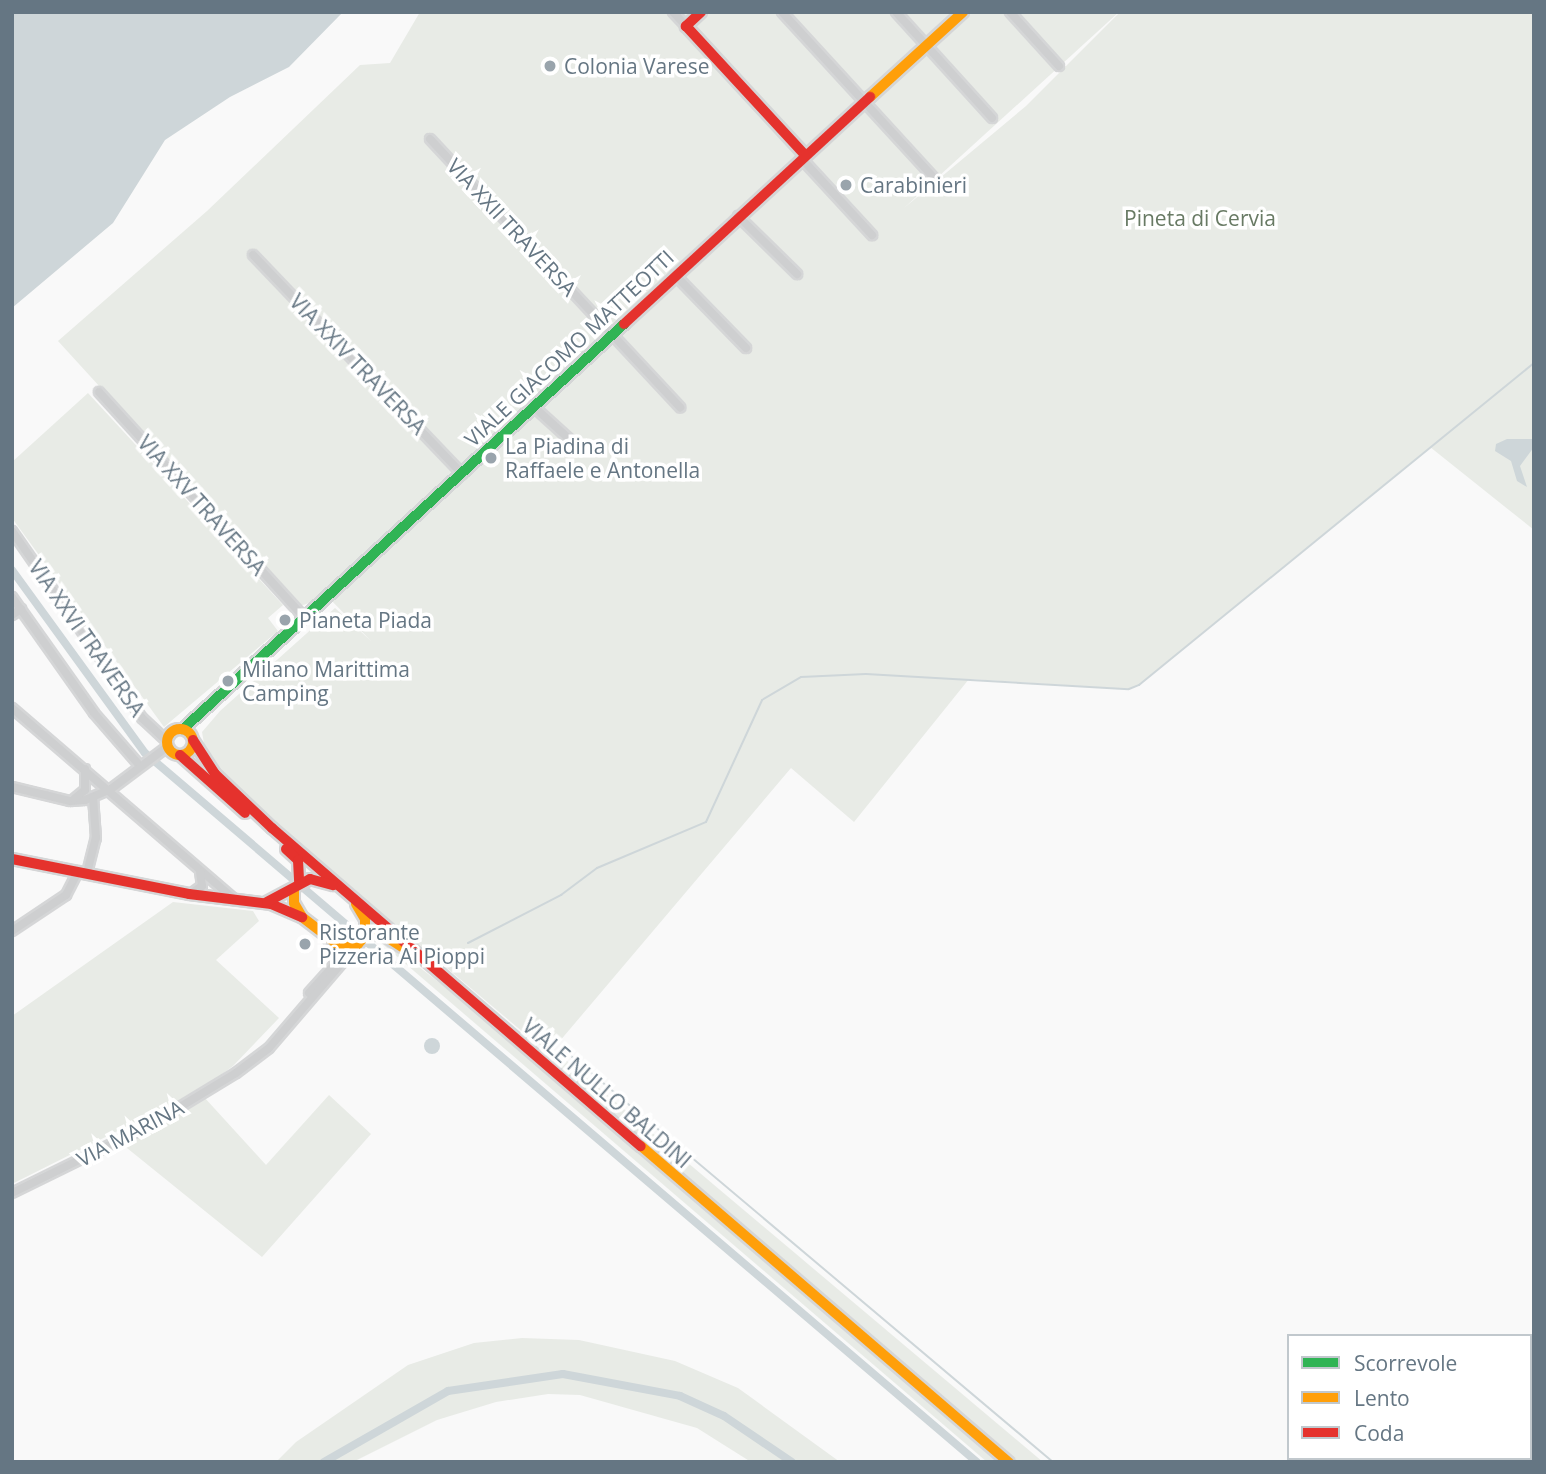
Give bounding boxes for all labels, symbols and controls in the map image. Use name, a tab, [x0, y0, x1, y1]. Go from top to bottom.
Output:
place label: Colonia Varese	[564, 53, 709, 79]
marker: Colonia Varese	[542, 58, 558, 74]
street label: VIA XXII TRAVERSA	[442, 153, 582, 301]
place label: Carabinieri	[860, 172, 967, 198]
marker: Carabinieri	[838, 177, 854, 193]
park label: Pineta di Cervia	[1124, 205, 1276, 231]
street label: VIALE GIACOMO MATTEOTTI	[459, 244, 679, 452]
street label: VIA XXIV TRAVERSA	[285, 289, 431, 439]
street label: VIA XXV TRAVERSA	[133, 430, 271, 580]
place label: La Piadina di Raffaele e Antonella	[505, 433, 700, 483]
marker: La Piadina di Raffaele e Antonella	[483, 450, 499, 466]
street label: VIA XXVI TRAVERSA	[24, 555, 150, 721]
place label: Pianeta Piada	[299, 607, 432, 633]
marker: Pianeta Piada	[277, 612, 293, 628]
place label: Milano Marittima Camping	[242, 656, 410, 706]
marker: Milano Marittima Camping	[220, 673, 236, 689]
place label: Ristorante Pizzeria Ai Pioppi	[319, 919, 485, 969]
marker: Ristorante Pizzeria Ai Pioppi	[297, 936, 313, 952]
street label: VIALE NULLO BALDINI	[518, 1013, 696, 1173]
street label: VIA MARINA	[72, 1094, 188, 1172]
legend	[1287, 1334, 1532, 1460]
text: Scorrevole	[1354, 1349, 1457, 1377]
text: Lento	[1354, 1384, 1410, 1412]
text: Coda	[1354, 1419, 1404, 1447]

